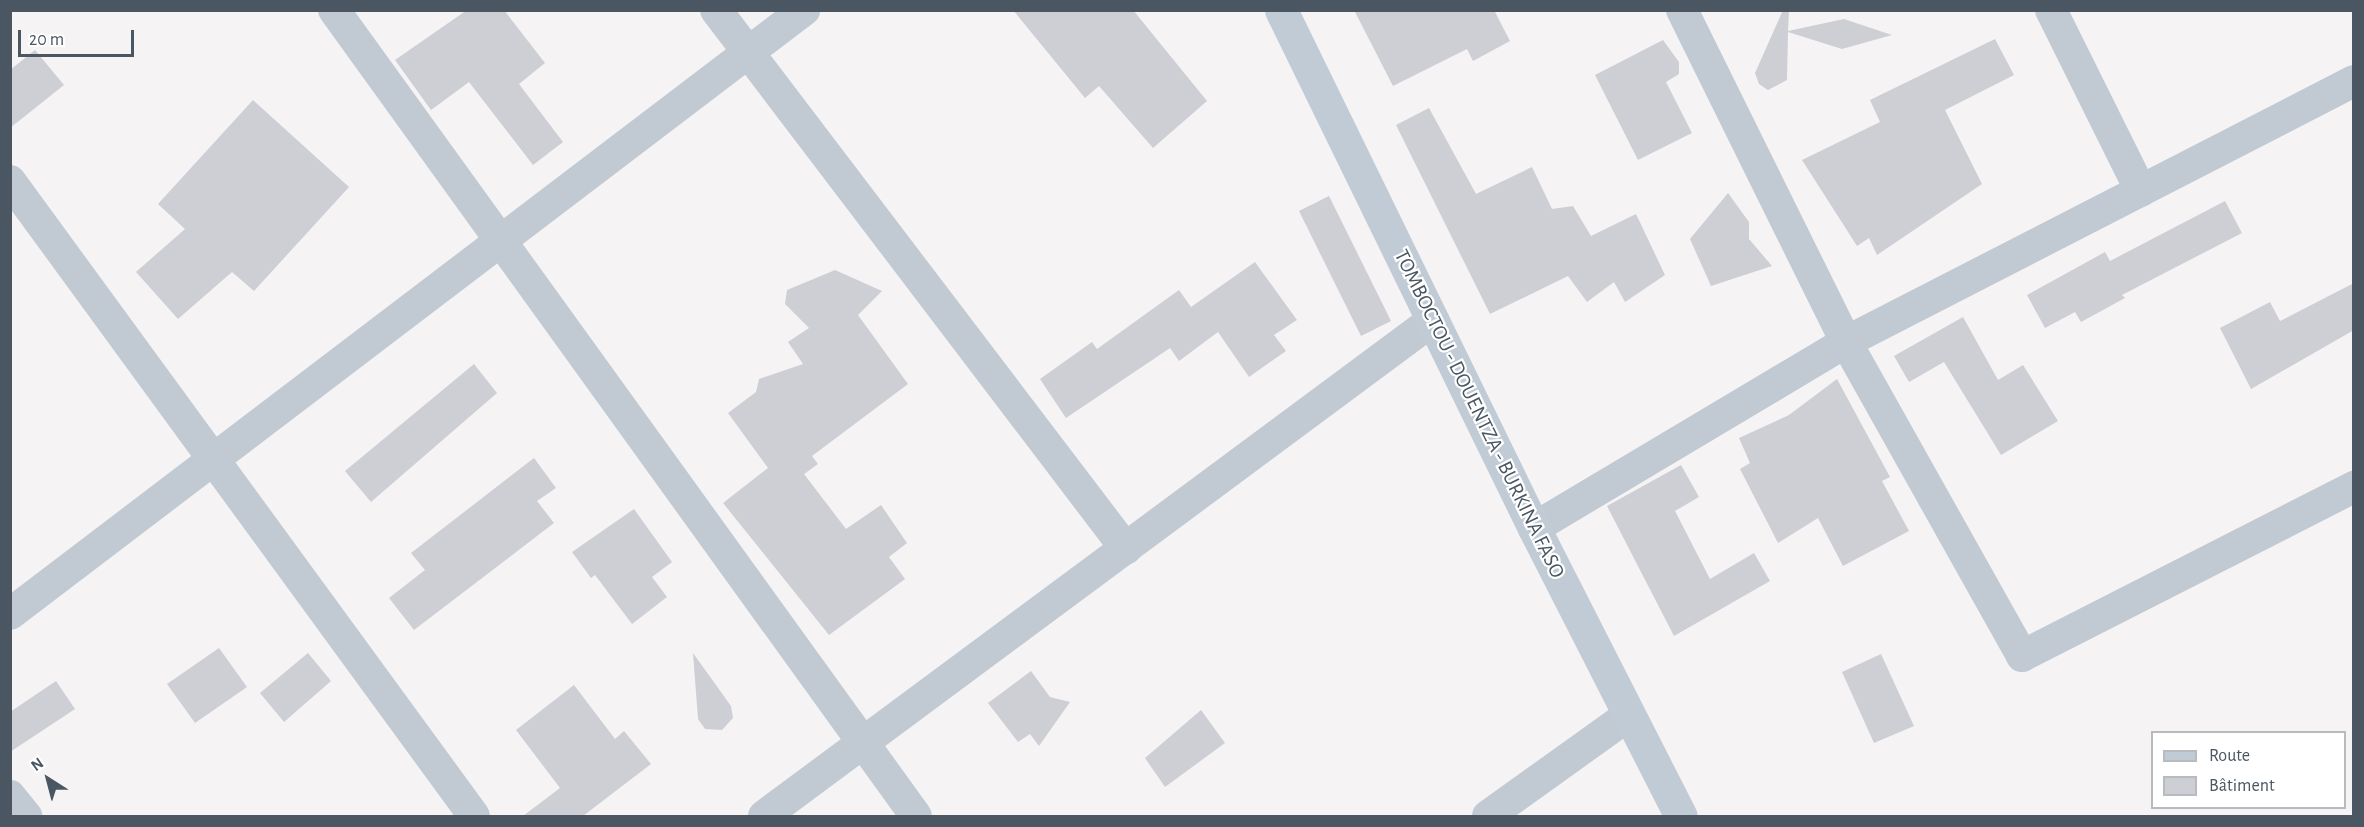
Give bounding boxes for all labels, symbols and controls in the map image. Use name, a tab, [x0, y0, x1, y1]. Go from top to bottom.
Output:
scale bar	[21, 18, 136, 56]
text: 20 m	[29, 31, 64, 49]
street label: TOMBOCTOU - DOUENTZA - BURKINA FASO	[1388, 246, 1570, 582]
legend	[2151, 731, 2346, 809]
text: Route	[2209, 747, 2250, 765]
north arrow	[18, 749, 78, 809]
text: N	[28, 755, 47, 774]
text: Bâtiment	[2209, 777, 2275, 795]

